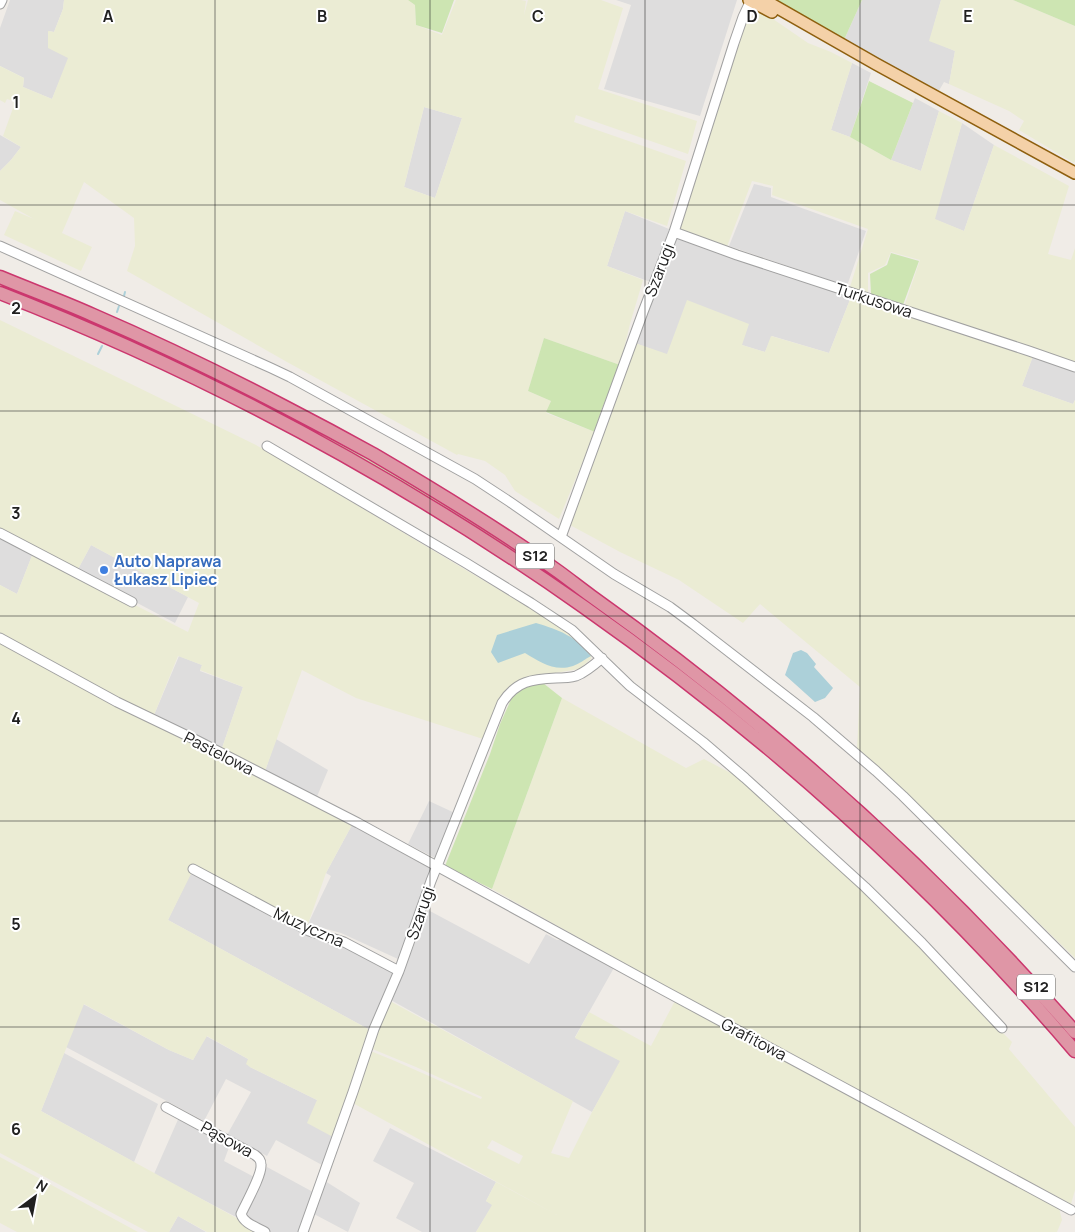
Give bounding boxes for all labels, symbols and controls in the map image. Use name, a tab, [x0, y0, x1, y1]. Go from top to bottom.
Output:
text: A	[103, 5, 114, 27]
text: B	[317, 5, 327, 27]
text: C	[532, 5, 544, 27]
text: D	[746, 5, 758, 27]
text: E	[963, 5, 973, 27]
text: 1	[12, 91, 20, 113]
street label: Szarugi	[639, 240, 679, 300]
street label: Turkusowa	[833, 277, 915, 323]
text: 2	[11, 297, 21, 319]
text: 3	[11, 502, 21, 524]
road number: S12	[516, 544, 554, 568]
place label: Auto Naprawa Łukasz Lipiec	[114, 550, 222, 590]
marker: Auto Naprawa Łukasz Lipiec	[98, 564, 110, 576]
text: 4	[11, 707, 21, 729]
street label: Pastelowa	[180, 726, 258, 780]
street label: Szarugi	[401, 883, 439, 943]
street label: Muzyczna	[270, 902, 348, 952]
text: 5	[11, 913, 21, 935]
road number: S12	[1017, 974, 1055, 1000]
street label: Grafitowa	[717, 1013, 791, 1065]
street label: Pąsowa	[197, 1116, 257, 1162]
text: 6	[11, 1118, 21, 1140]
north arrow	[10, 1172, 60, 1222]
text: N	[33, 1175, 51, 1196]

